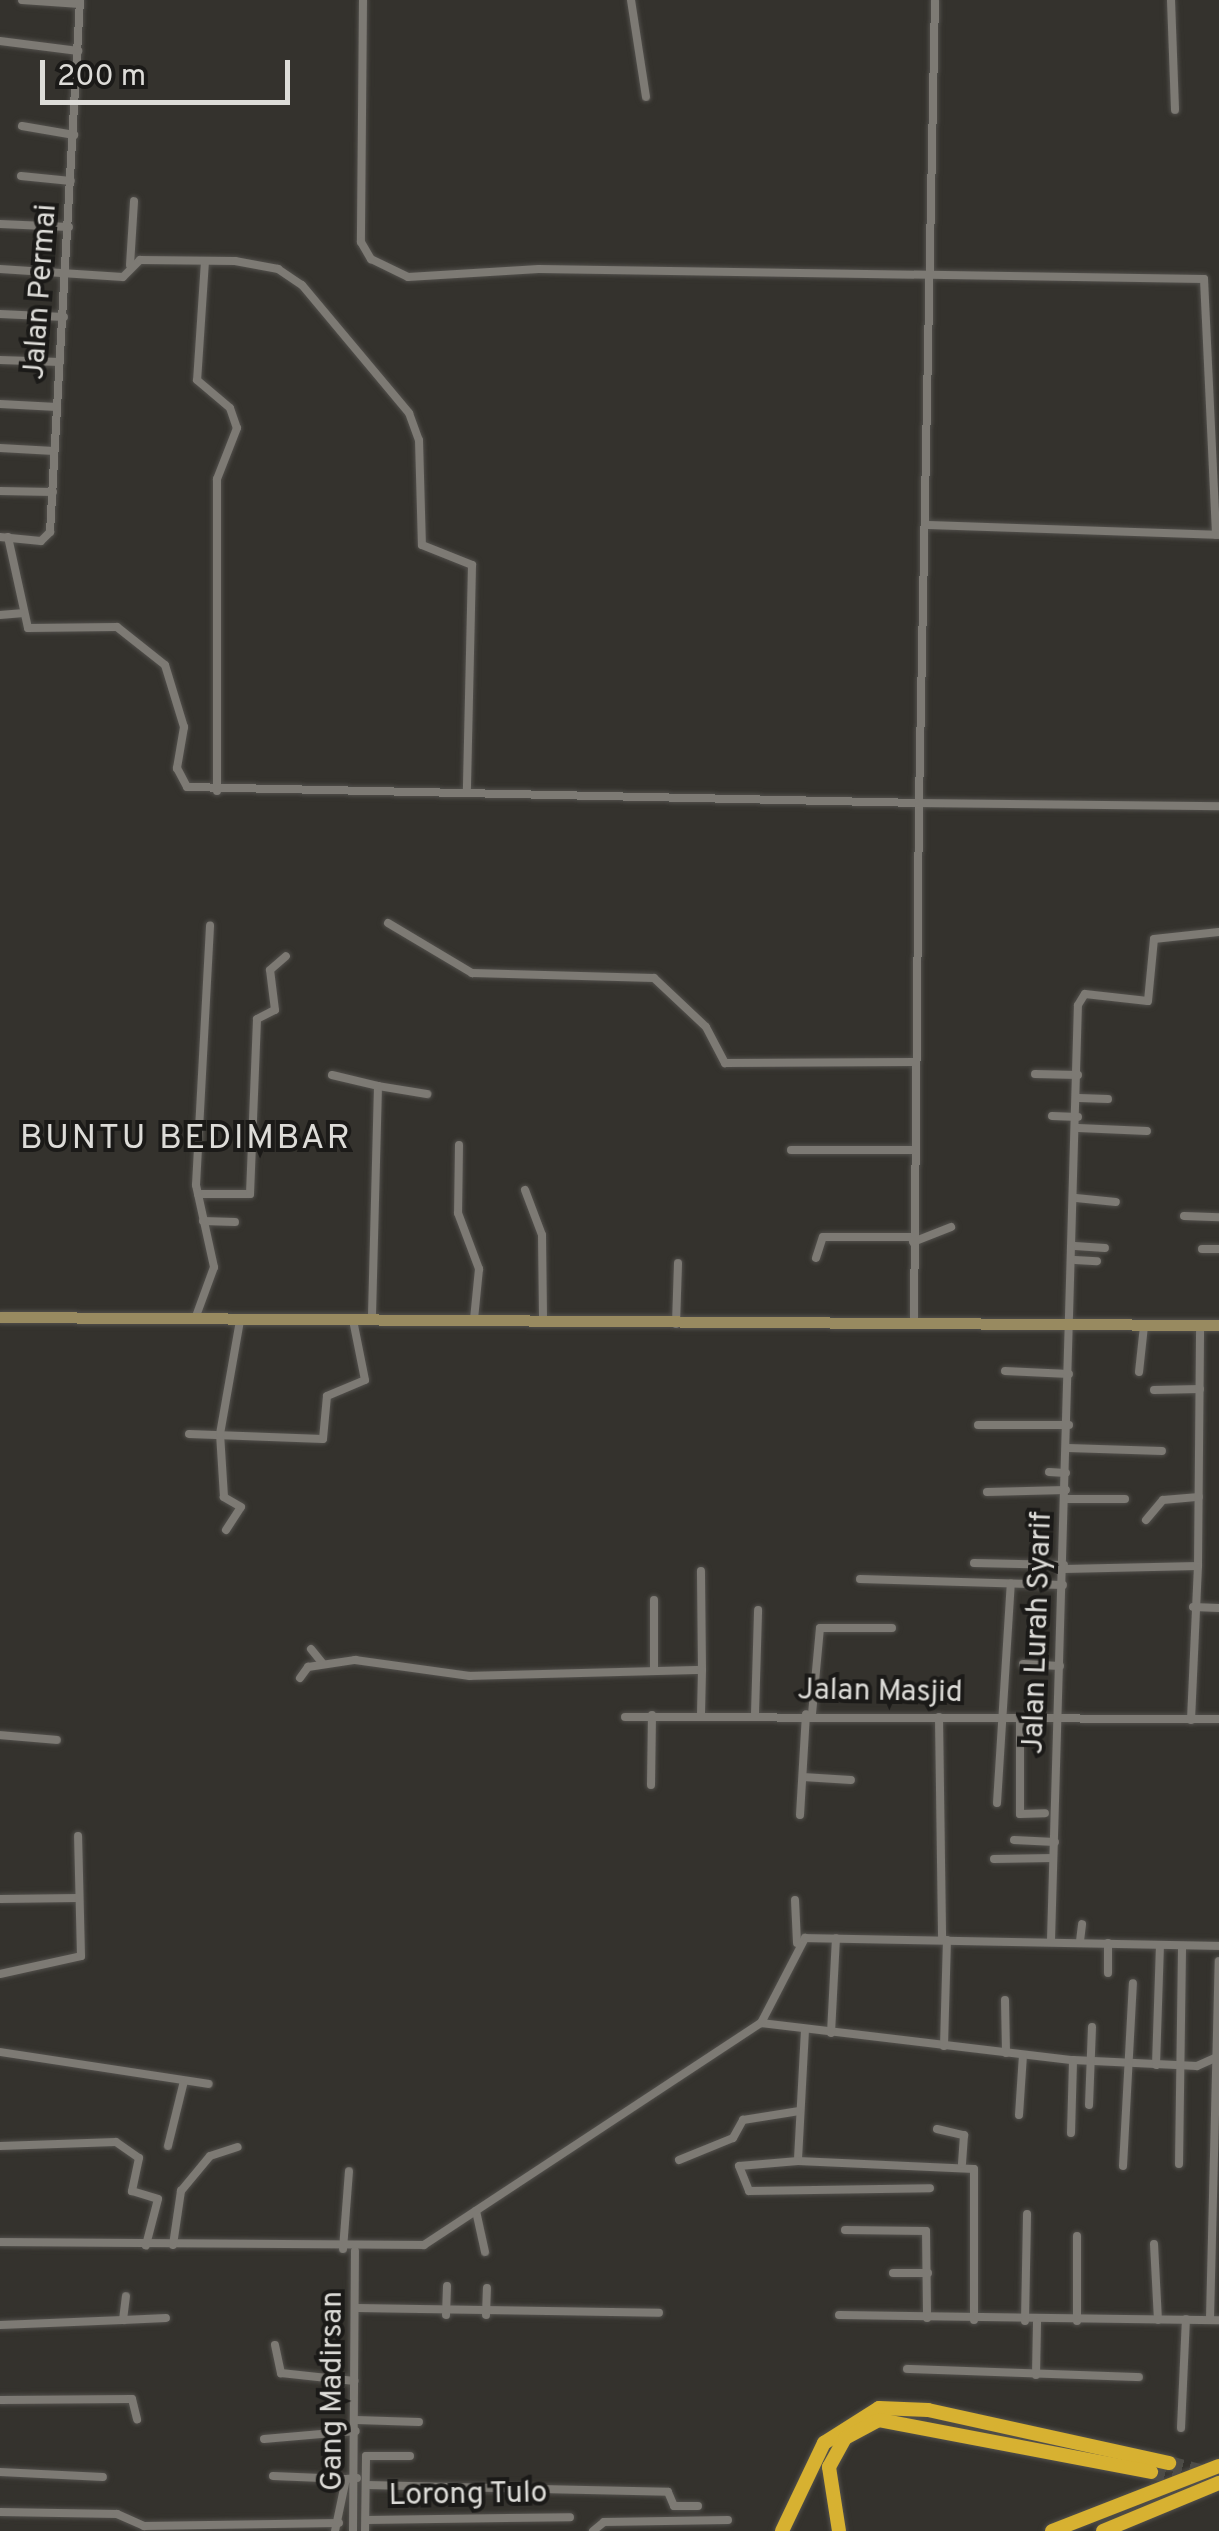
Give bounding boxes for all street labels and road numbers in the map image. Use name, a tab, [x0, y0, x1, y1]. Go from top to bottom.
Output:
street label: Jalan Permai	[18, 203, 66, 381]
street label: Jalan Lurah Syarif	[1017, 1511, 1061, 1755]
street label: Jalan Masjid	[797, 1674, 963, 1712]
street label: Gang Madirsan	[316, 2291, 352, 2491]
street label: Lorong Tulo	[388, 2477, 548, 2515]

